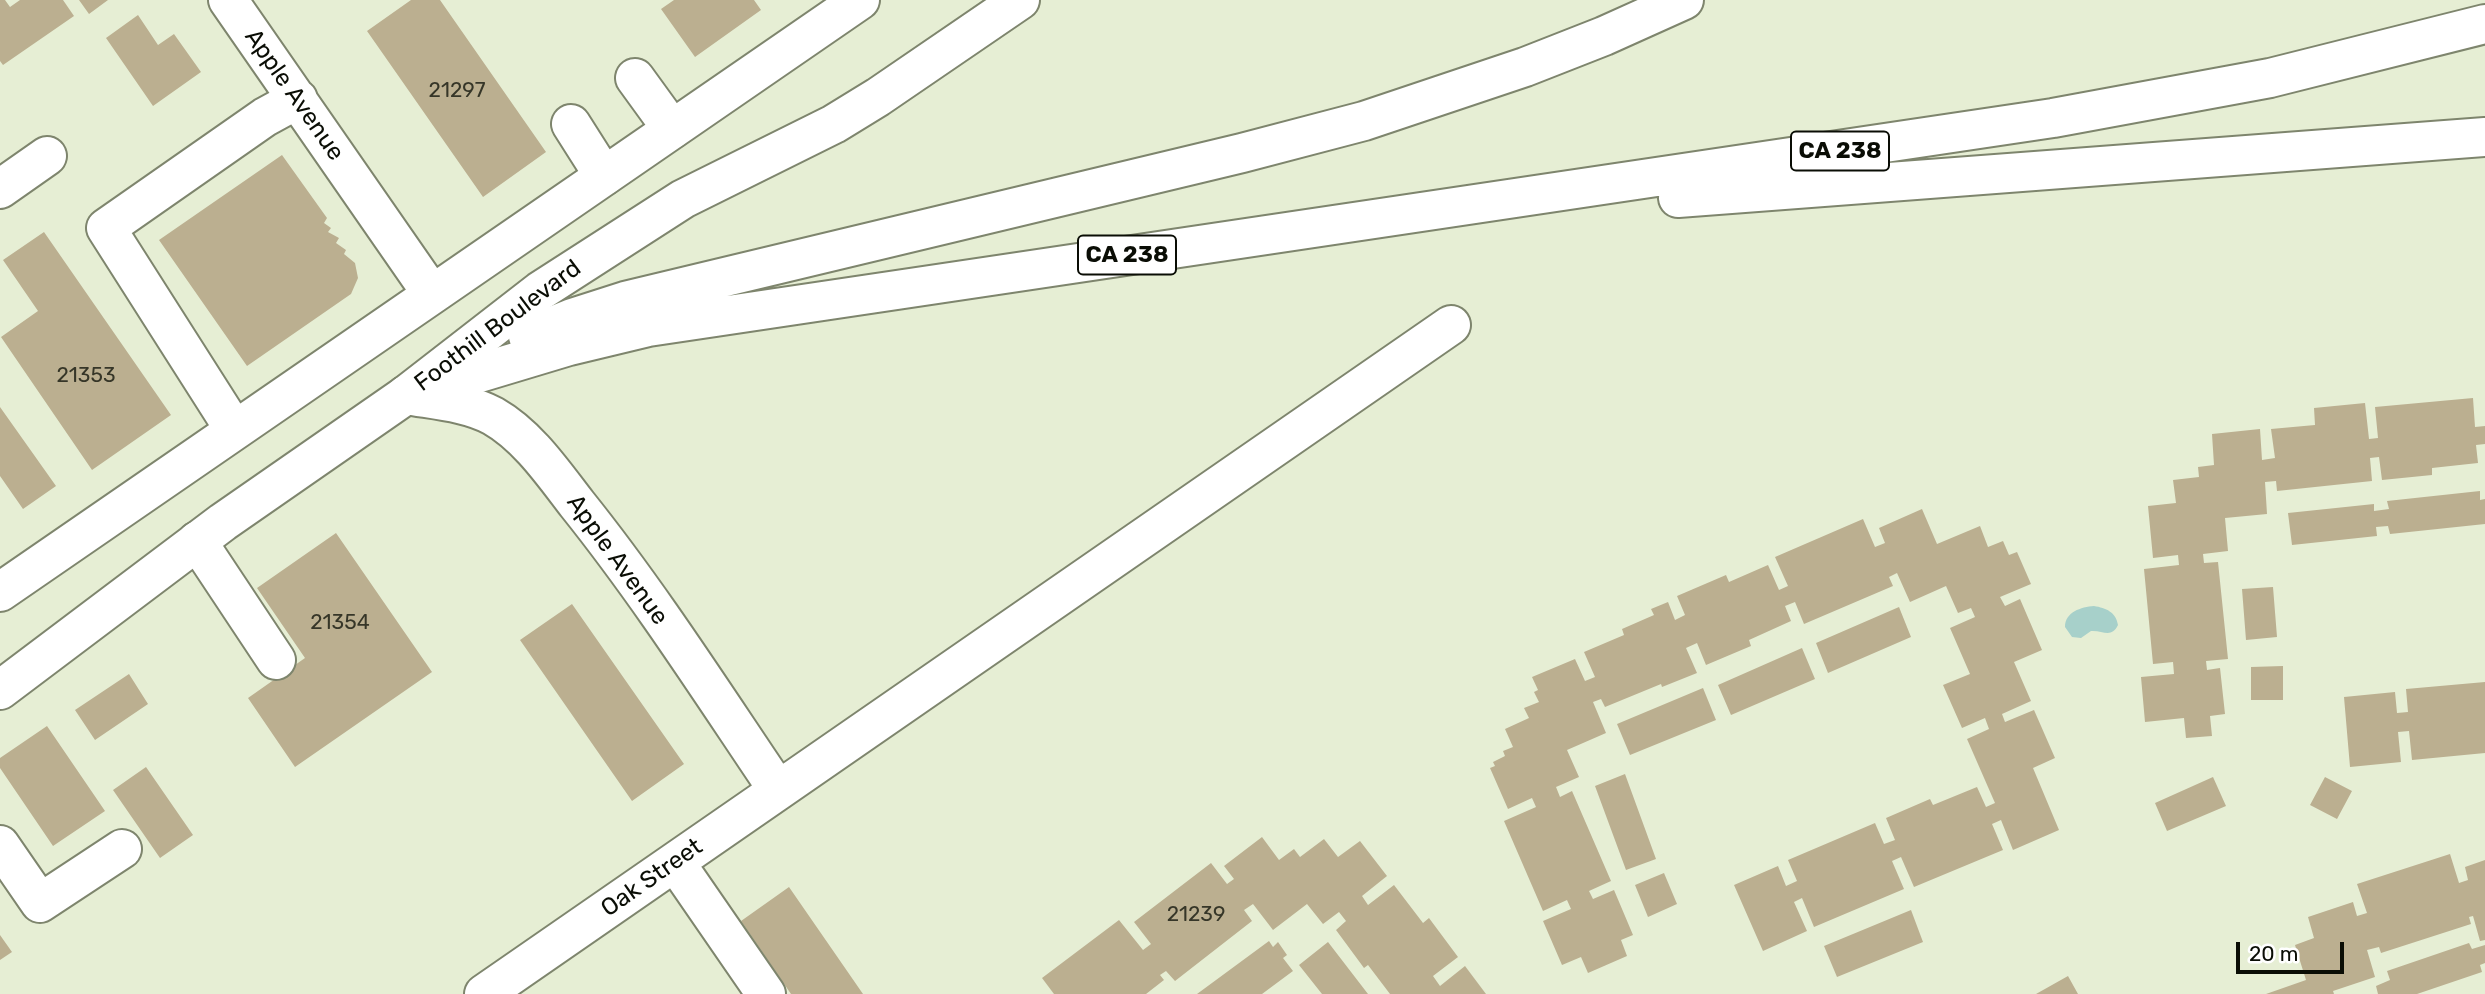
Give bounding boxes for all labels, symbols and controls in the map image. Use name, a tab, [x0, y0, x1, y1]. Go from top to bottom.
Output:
street label: Apple Avenue	[238, 24, 350, 166]
house number: 21297	[429, 78, 485, 104]
road number: CA 238	[1791, 132, 1889, 170]
road number: CA 238	[1078, 236, 1176, 274]
street label: Foothill Boulevard	[409, 254, 587, 398]
house number: 21353	[56, 363, 116, 389]
street label: Apple Avenue	[560, 489, 674, 631]
house number: 21354	[310, 610, 370, 636]
street label: Oak Street	[596, 833, 708, 923]
house number: 21239	[1167, 902, 1225, 928]
scale bar	[2240, 928, 2348, 972]
text: 20 m	[2249, 941, 2298, 966]

